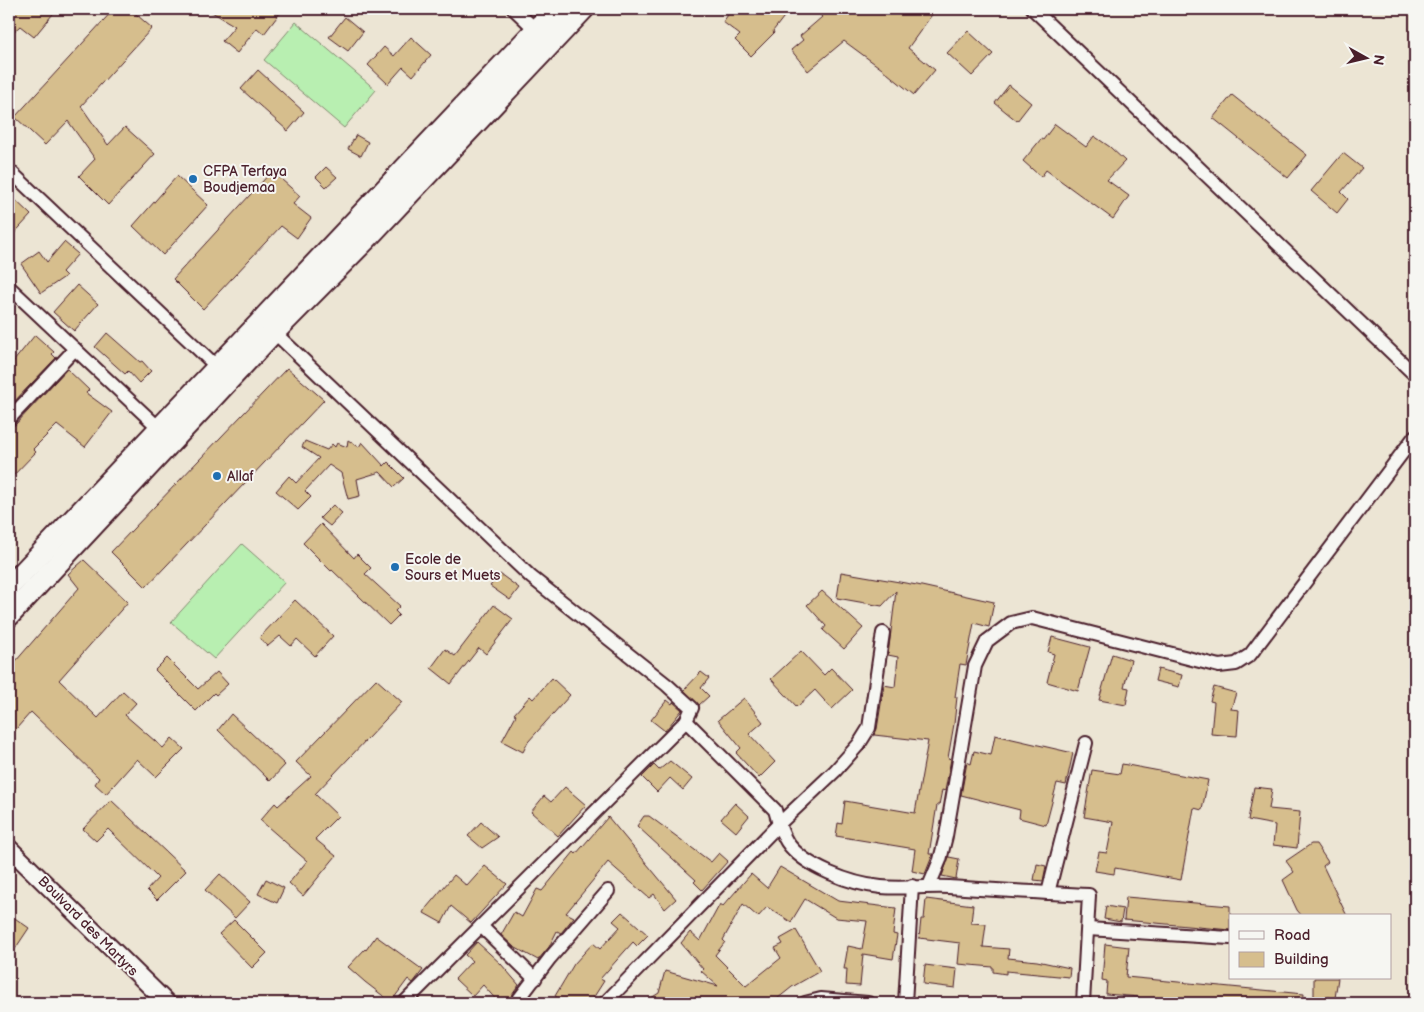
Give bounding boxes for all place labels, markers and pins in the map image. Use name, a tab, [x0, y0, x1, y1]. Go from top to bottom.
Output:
place label: CFPA Terfaya Boudjemaa	[203, 163, 287, 196]
marker: CFPA Terfaya Boudjemaa	[187, 173, 199, 185]
place label: Allaf	[227, 468, 255, 485]
marker: Allaf	[211, 470, 223, 482]
place label: Ecole de Sours et Muets	[405, 551, 501, 584]
marker: Ecole de Sours et Muets	[389, 561, 401, 573]

